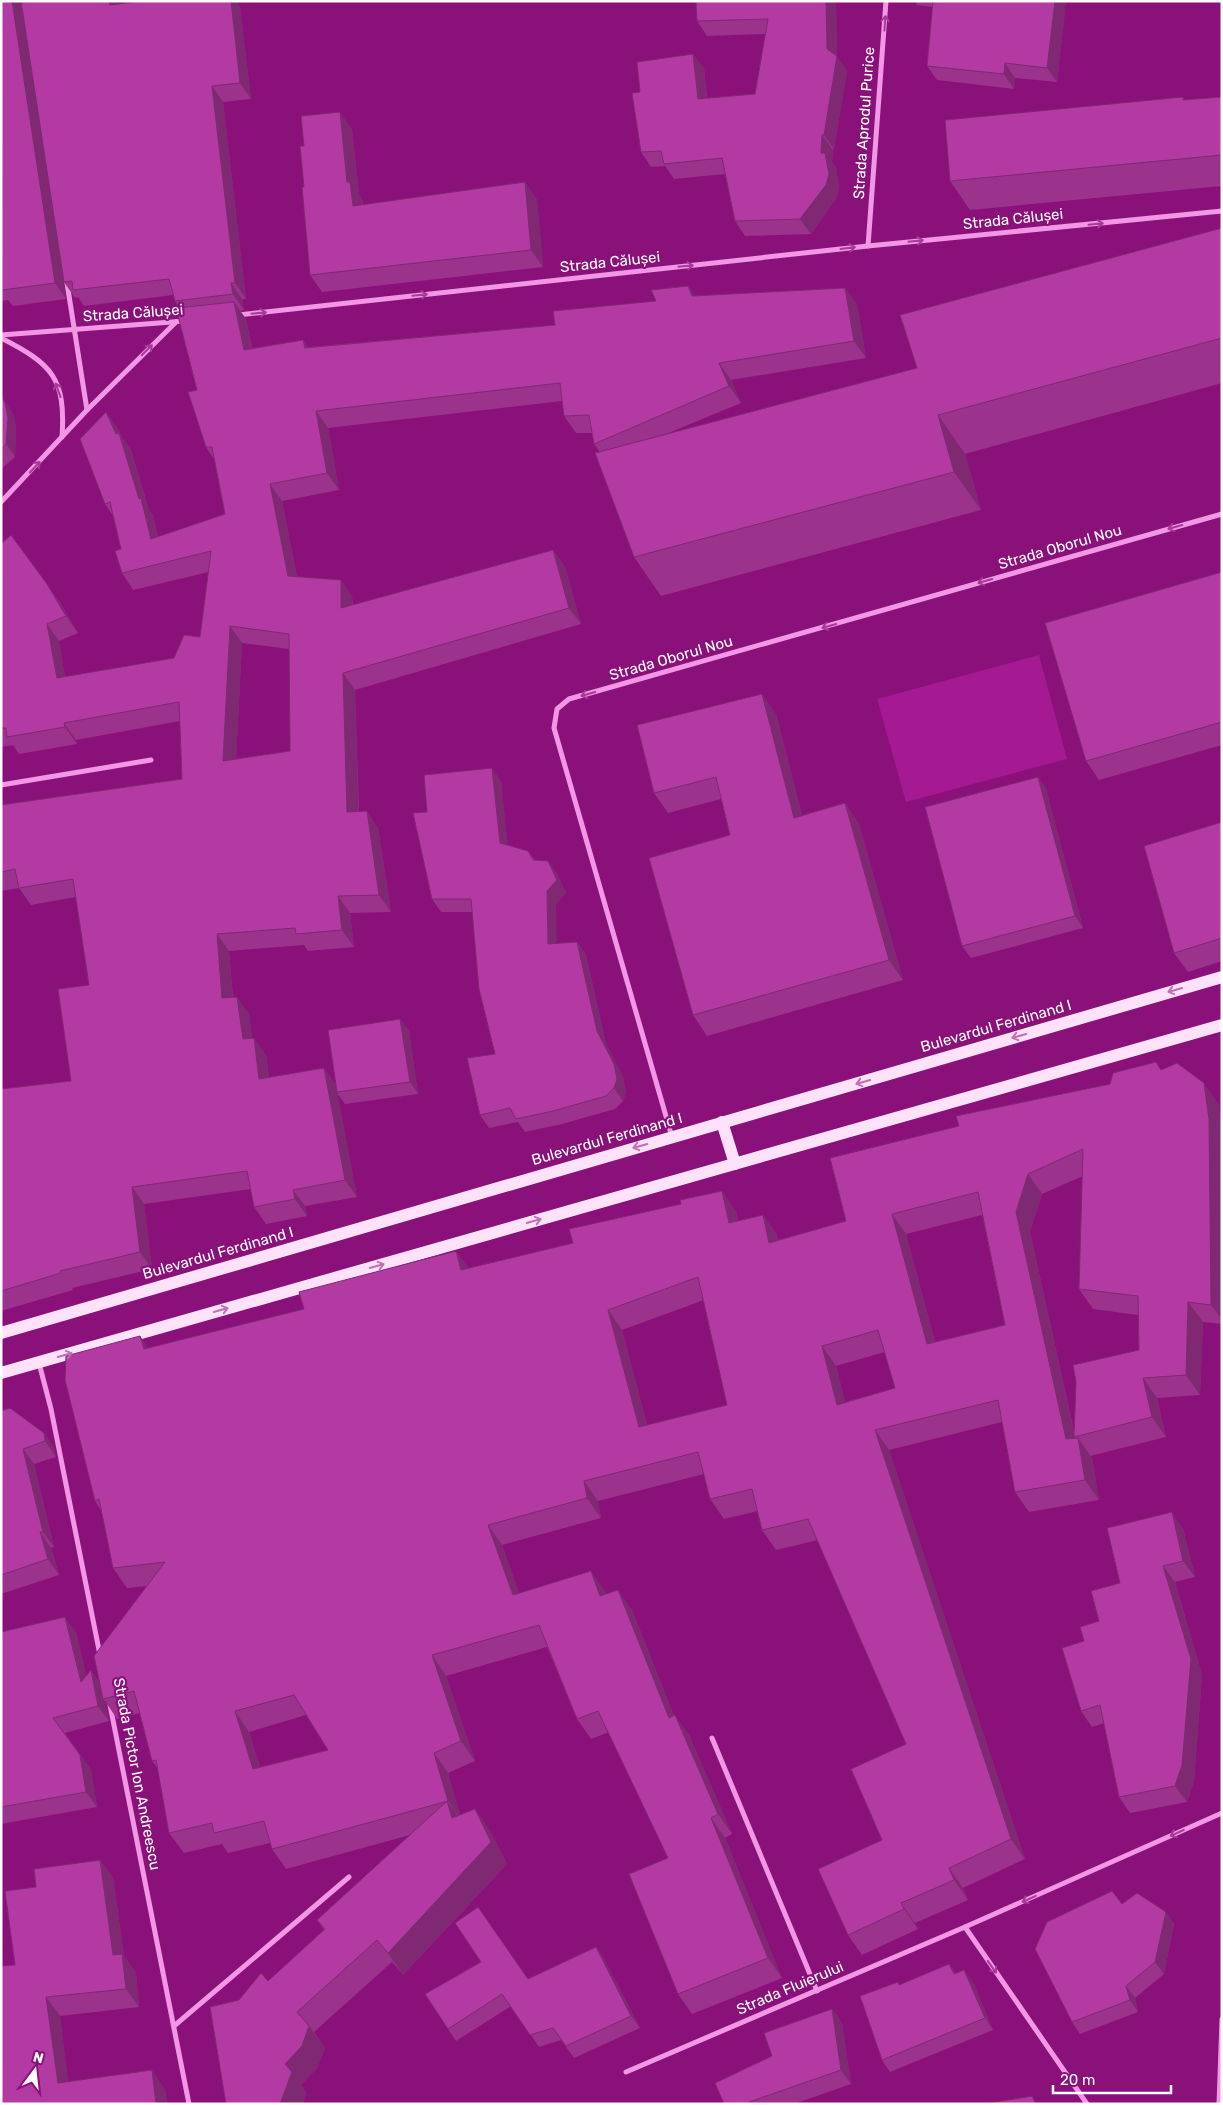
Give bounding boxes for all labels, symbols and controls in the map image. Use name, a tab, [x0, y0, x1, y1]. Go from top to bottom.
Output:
one-way arrow	[880, 15, 889, 31]
street label: Strada Aprodul Purice	[850, 46, 878, 200]
street label: Strada Călușei	[962, 205, 1064, 233]
one-way arrow	[1087, 219, 1103, 229]
one-way arrow	[908, 236, 924, 246]
one-way arrow	[839, 243, 855, 253]
street label: Strada Călușei	[559, 248, 661, 276]
one-way arrow	[678, 261, 694, 271]
one-way arrow	[412, 290, 428, 300]
street label: Strada Călușei	[82, 301, 184, 325]
one-way arrow	[251, 308, 267, 318]
one-way arrow	[141, 344, 154, 356]
one-way arrow	[53, 382, 63, 398]
one-way arrow	[29, 460, 40, 473]
street label: Strada Oborul Nou	[996, 521, 1124, 573]
one-way arrow	[1167, 523, 1183, 532]
one-way arrow	[977, 577, 993, 586]
one-way arrow	[821, 621, 837, 631]
street label: Strada Oborul Nou	[607, 632, 735, 684]
one-way arrow	[581, 690, 597, 699]
one-way arrow	[1167, 986, 1183, 996]
street label: Bulevardul Ferdinand I	[918, 996, 1074, 1056]
one-way arrow	[1011, 1032, 1027, 1041]
one-way arrow	[855, 1077, 871, 1087]
street label: Bulevardul Ferdinand I	[529, 1109, 685, 1169]
one-way arrow	[632, 1142, 648, 1152]
one-way arrow	[525, 1216, 541, 1225]
street label: Bulevardul Ferdinand I	[140, 1223, 296, 1283]
one-way arrow	[369, 1260, 385, 1270]
one-way arrow	[213, 1305, 229, 1315]
one-way arrow	[56, 1349, 72, 1359]
street label: Strada Pictor Ion Andreescu	[110, 1676, 164, 1872]
one-way arrow	[1170, 1829, 1185, 1839]
one-way arrow	[1022, 1894, 1037, 1904]
street label: Strada Fluierului	[734, 1957, 846, 2019]
one-way arrow	[987, 1960, 997, 1974]
north arrow	[10, 2045, 60, 2095]
text: N	[31, 2048, 45, 2067]
scale bar	[1053, 2062, 1170, 2094]
text: 20 m	[1060, 2071, 1095, 2089]

